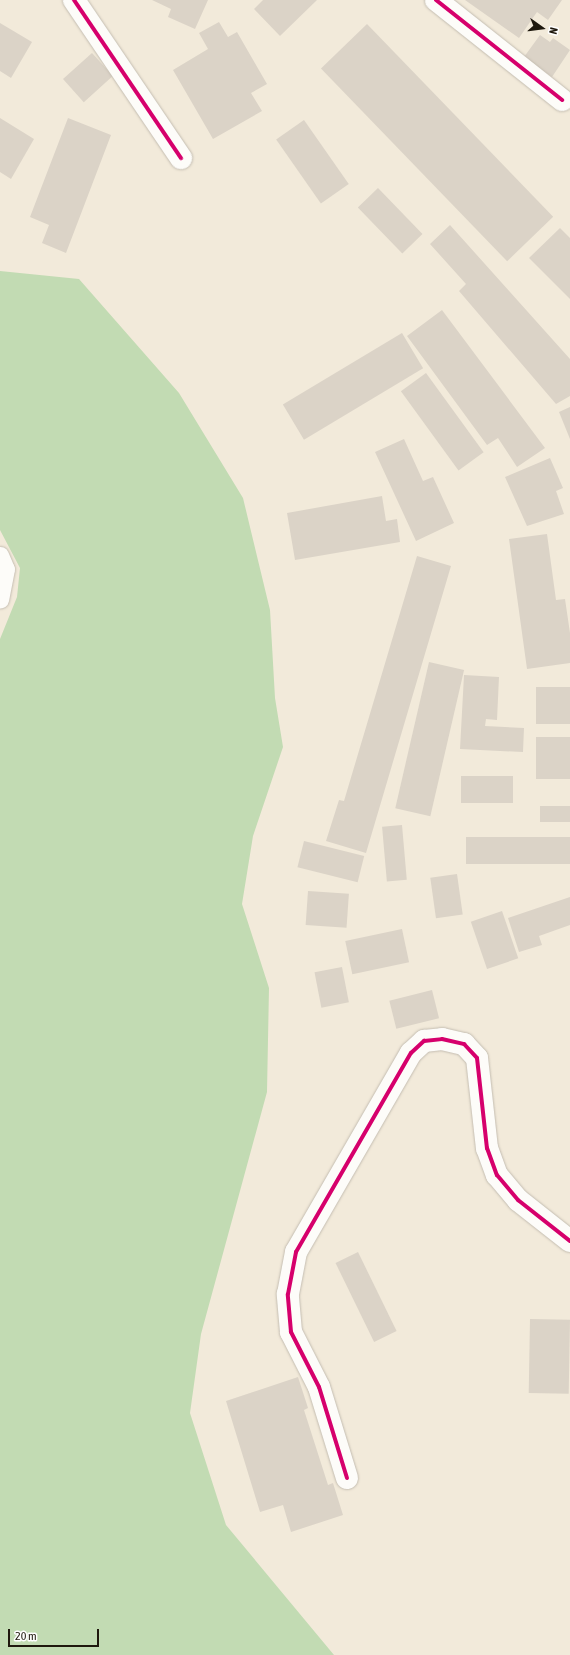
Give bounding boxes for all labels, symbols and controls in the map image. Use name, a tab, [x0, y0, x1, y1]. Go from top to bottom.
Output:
north arrow	[522, 8, 562, 48]
text: N	[547, 26, 560, 36]
scale bar	[10, 1621, 101, 1647]
text: 20 m	[15, 1629, 37, 1643]

